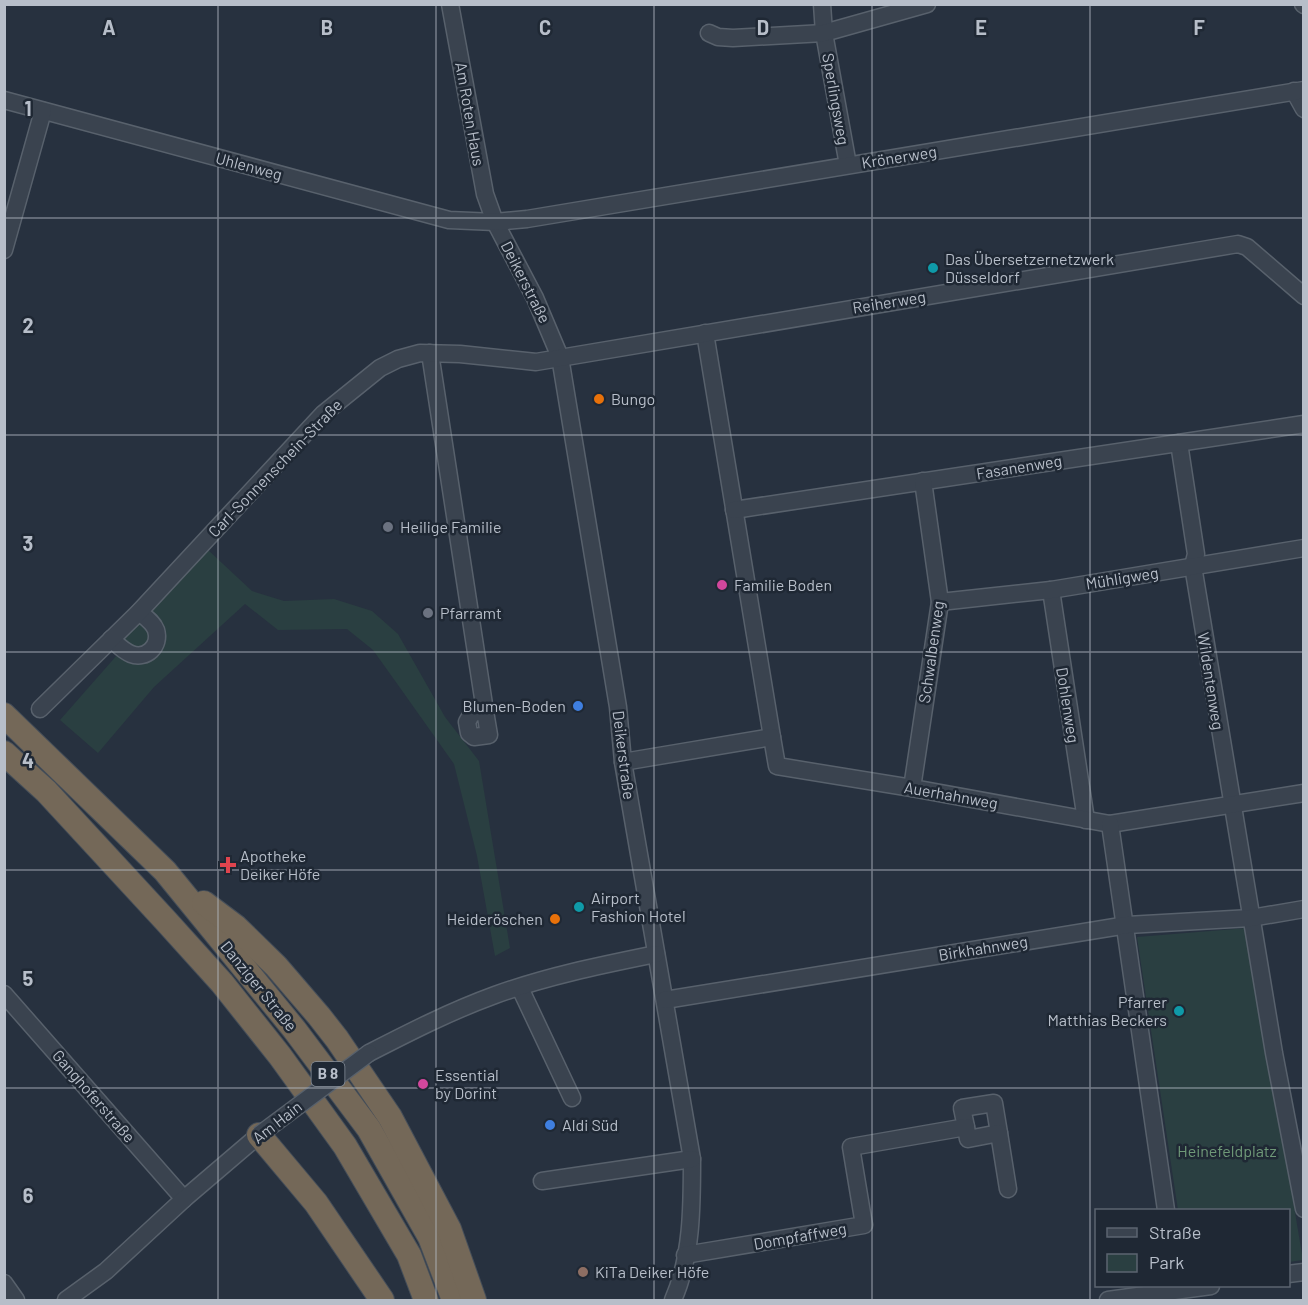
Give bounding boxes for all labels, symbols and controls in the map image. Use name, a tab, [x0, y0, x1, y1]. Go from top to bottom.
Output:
text: A	[102, 15, 116, 39]
text: B	[321, 15, 333, 39]
text: C	[539, 15, 551, 39]
text: D	[757, 15, 769, 39]
text: E	[975, 15, 987, 39]
text: F	[1193, 15, 1205, 39]
street label: Sperlingsweg	[819, 52, 854, 146]
street label: Am Roten Haus	[452, 60, 489, 167]
text: 1	[24, 96, 32, 120]
street label: Krönerweg	[860, 141, 938, 172]
street label: Uhlenweg	[214, 148, 284, 183]
street label: Deikerstraße	[498, 238, 555, 326]
place label: Das Übersetzernetzwerk Düsseldorf	[945, 249, 1114, 286]
marker: Das Übersetzernetzwerk Düsseldorf	[926, 261, 940, 275]
street label: Reiherweg	[851, 286, 927, 317]
text: 2	[22, 313, 34, 337]
place label: Bungo	[611, 389, 655, 408]
marker: Bungo	[592, 392, 606, 406]
street label: Carl-Sonnenschein-Straße	[204, 395, 346, 541]
street label: Fasanenweg	[975, 450, 1063, 483]
place label: Heilige Familie	[400, 517, 501, 536]
marker: Heilige Familie	[381, 520, 395, 534]
text: 3	[23, 531, 33, 555]
street label: Mühligweg	[1084, 562, 1160, 593]
place label: Familie Boden	[734, 575, 832, 594]
marker: Familie Boden	[715, 578, 729, 592]
street label: Schwalbenweg	[914, 599, 947, 704]
place label: Pfarramt	[440, 603, 502, 622]
marker: Pfarramt	[421, 606, 435, 620]
street label: Wildentenweg	[1194, 631, 1229, 731]
street label: Dohlenweg	[1053, 666, 1084, 744]
place label: Blumen-Boden	[463, 696, 566, 715]
marker: Blumen-Boden	[571, 699, 585, 713]
street label: Deikerstraße	[610, 709, 639, 800]
text: 4	[22, 748, 34, 772]
street label: Auerhahnweg	[903, 777, 999, 812]
place label: Apotheke Deiker Höfe	[240, 846, 320, 883]
marker: Apotheke Deiker Höfe	[221, 858, 235, 872]
place label: Airport Fashion Hotel	[591, 888, 686, 925]
marker: Airport Fashion Hotel	[572, 900, 586, 914]
place label: Heideröschen	[447, 909, 543, 928]
marker: Heideröschen	[548, 912, 562, 926]
street label: Birkhahnweg	[937, 931, 1029, 964]
street label: Danziger Straße	[217, 937, 302, 1035]
text: 5	[23, 966, 34, 990]
place label: Pfarrer Matthias Beckers	[1047, 992, 1167, 1029]
marker: Pfarrer Matthias Beckers	[1172, 1004, 1186, 1018]
street label: Ganghoferstraße	[49, 1046, 140, 1146]
road number: B 8	[312, 1062, 344, 1086]
place label: Essential by Dorint	[435, 1065, 499, 1102]
marker: Essential by Dorint	[416, 1077, 430, 1091]
street label: Am Hain	[248, 1096, 305, 1147]
place label: Aldi Süd	[562, 1115, 618, 1134]
marker: Aldi Süd	[543, 1118, 557, 1132]
park label: Heinefeldplatz	[1177, 1141, 1277, 1160]
text: 6	[23, 1183, 34, 1207]
legend	[1095, 1209, 1290, 1287]
street label: Dompfaffweg	[752, 1218, 848, 1253]
text: Straße	[1149, 1221, 1201, 1243]
text: Park	[1149, 1251, 1184, 1273]
place label: KiTa Deiker Höfe	[595, 1262, 709, 1281]
marker: KiTa Deiker Höfe	[576, 1265, 590, 1279]

